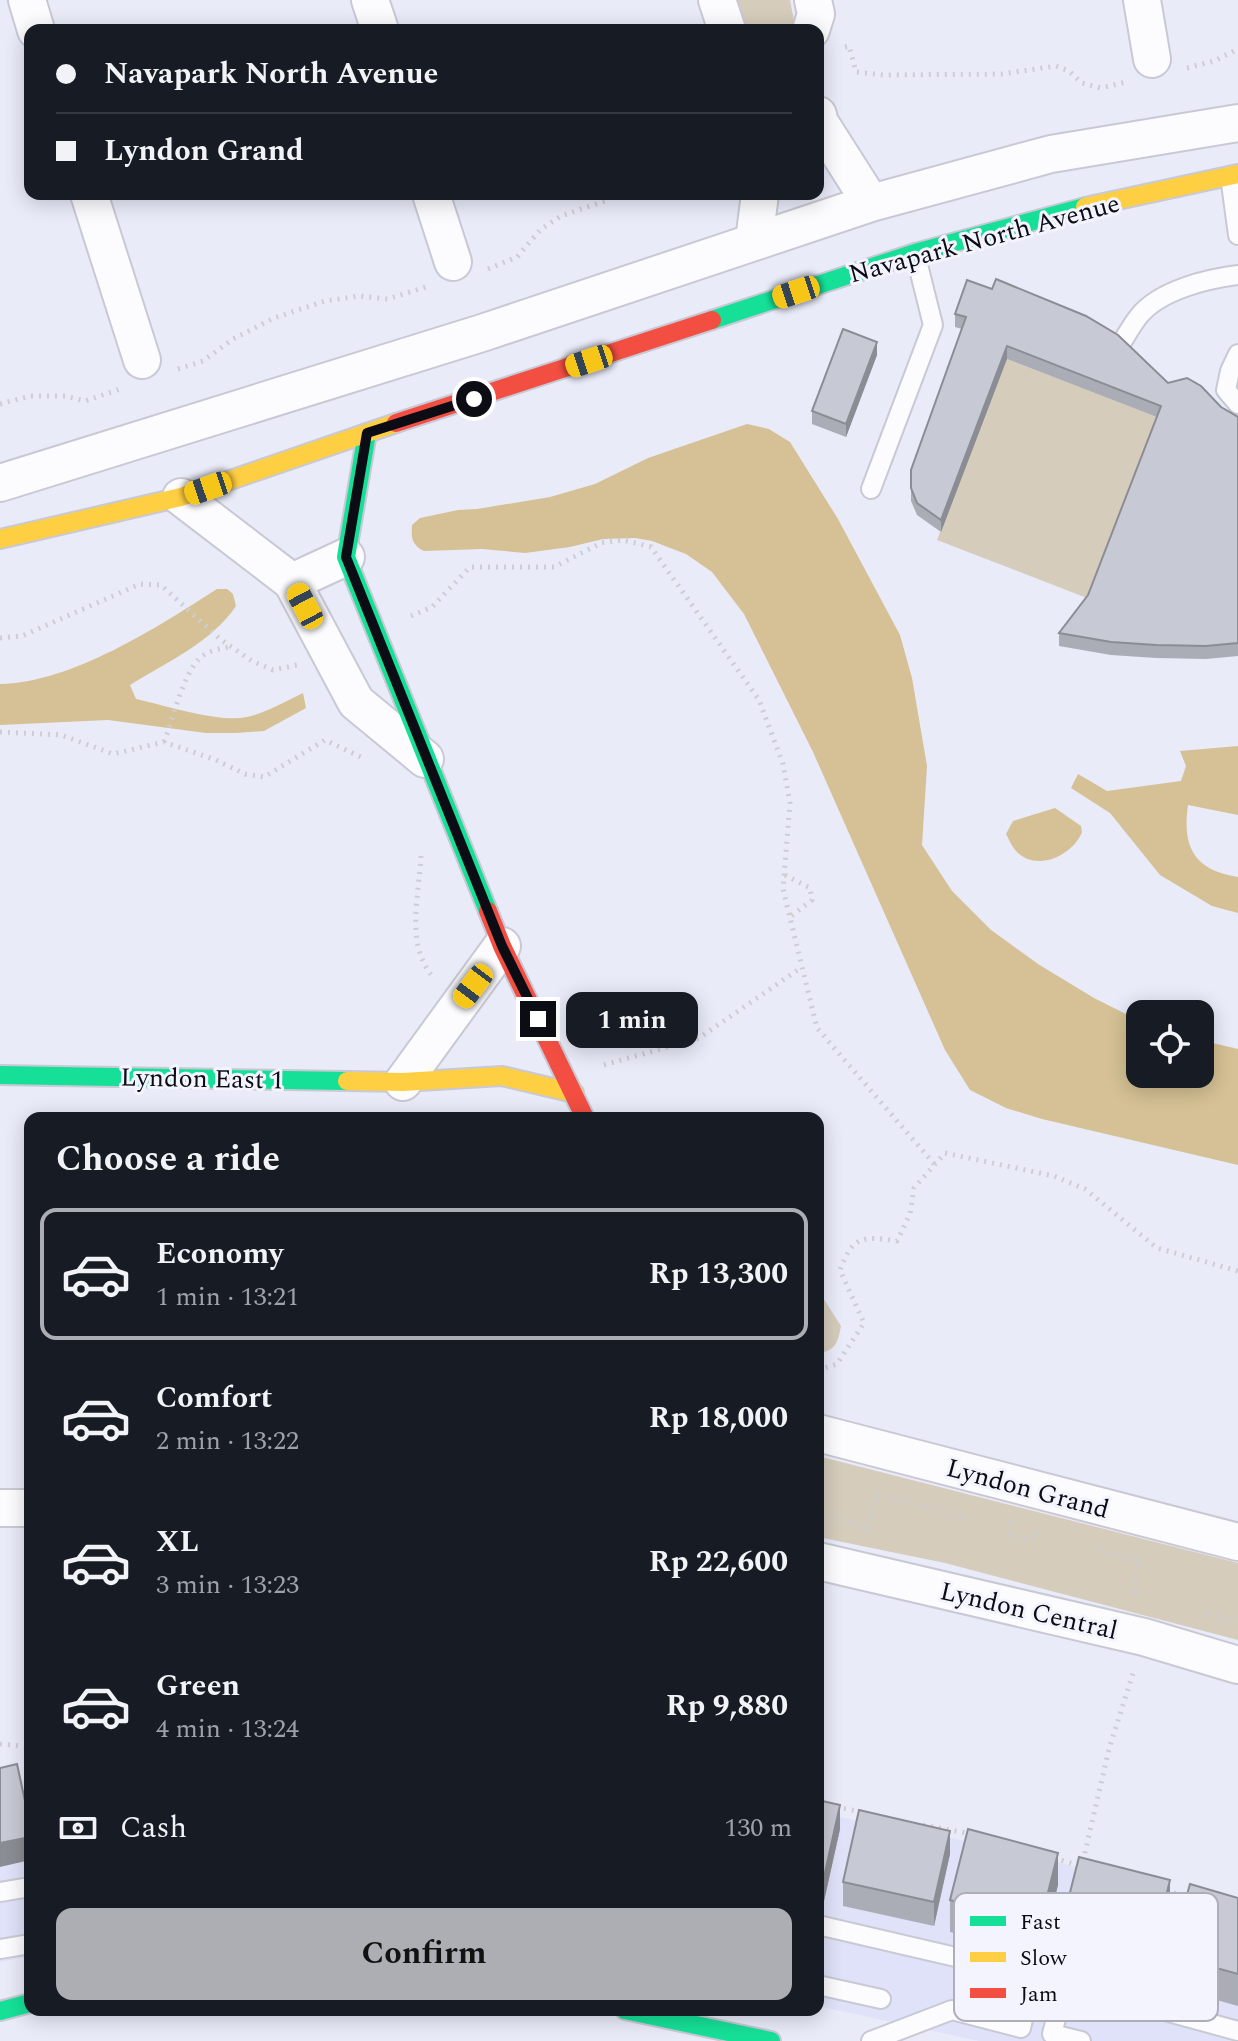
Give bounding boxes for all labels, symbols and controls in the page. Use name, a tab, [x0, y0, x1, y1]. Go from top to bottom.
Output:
text: Navapark North Avenue	[104, 51, 438, 97]
text: Lyndon Grand	[104, 128, 304, 174]
street label: Navapark North Avenue	[844, 184, 1124, 294]
car	[769, 273, 823, 311]
car	[562, 342, 616, 380]
route start	[456, 381, 492, 417]
car	[181, 469, 235, 507]
car	[283, 579, 327, 633]
car	[449, 960, 497, 1012]
callout: 1 min	[566, 991, 698, 1047]
text: 1 min	[597, 1000, 667, 1040]
map controls	[1126, 1000, 1214, 1088]
button: locate	[1126, 1000, 1214, 1088]
route end	[520, 1001, 556, 1037]
street label: Lyndon East 1	[120, 1058, 284, 1100]
text: Choose a ride	[56, 1132, 280, 1187]
text: Economy	[156, 1231, 283, 1277]
icon: car	[60, 1238, 132, 1310]
text: Rp 13,300	[649, 1251, 788, 1297]
text: 1 min · 13:21	[156, 1277, 299, 1317]
text: Comfort	[156, 1375, 272, 1421]
icon: car	[60, 1382, 132, 1454]
text: Rp 18,000	[649, 1395, 788, 1441]
text: 2 min · 13:22	[156, 1421, 299, 1461]
street label: Lyndon Grand	[942, 1448, 1114, 1530]
text: XL	[156, 1519, 199, 1565]
icon: car	[60, 1526, 132, 1598]
text: Rp 22,600	[649, 1539, 788, 1585]
text: 3 min · 13:23	[156, 1565, 299, 1605]
street label: Lyndon Central	[936, 1571, 1121, 1651]
text: Green	[156, 1663, 240, 1709]
icon: car	[60, 1670, 132, 1742]
text: Rp 9,880	[666, 1683, 788, 1729]
text: 4 min · 13:24	[156, 1709, 299, 1749]
text: Cash	[120, 1805, 187, 1851]
icon: cash	[56, 1806, 100, 1850]
text: 130 m	[724, 1808, 792, 1848]
legend	[954, 1893, 1218, 2021]
text: Fast	[1020, 1906, 1061, 1939]
button: Confirm	[56, 1908, 792, 2000]
text: Slow	[1020, 1942, 1068, 1975]
text: Jam	[1020, 1978, 1058, 2011]

